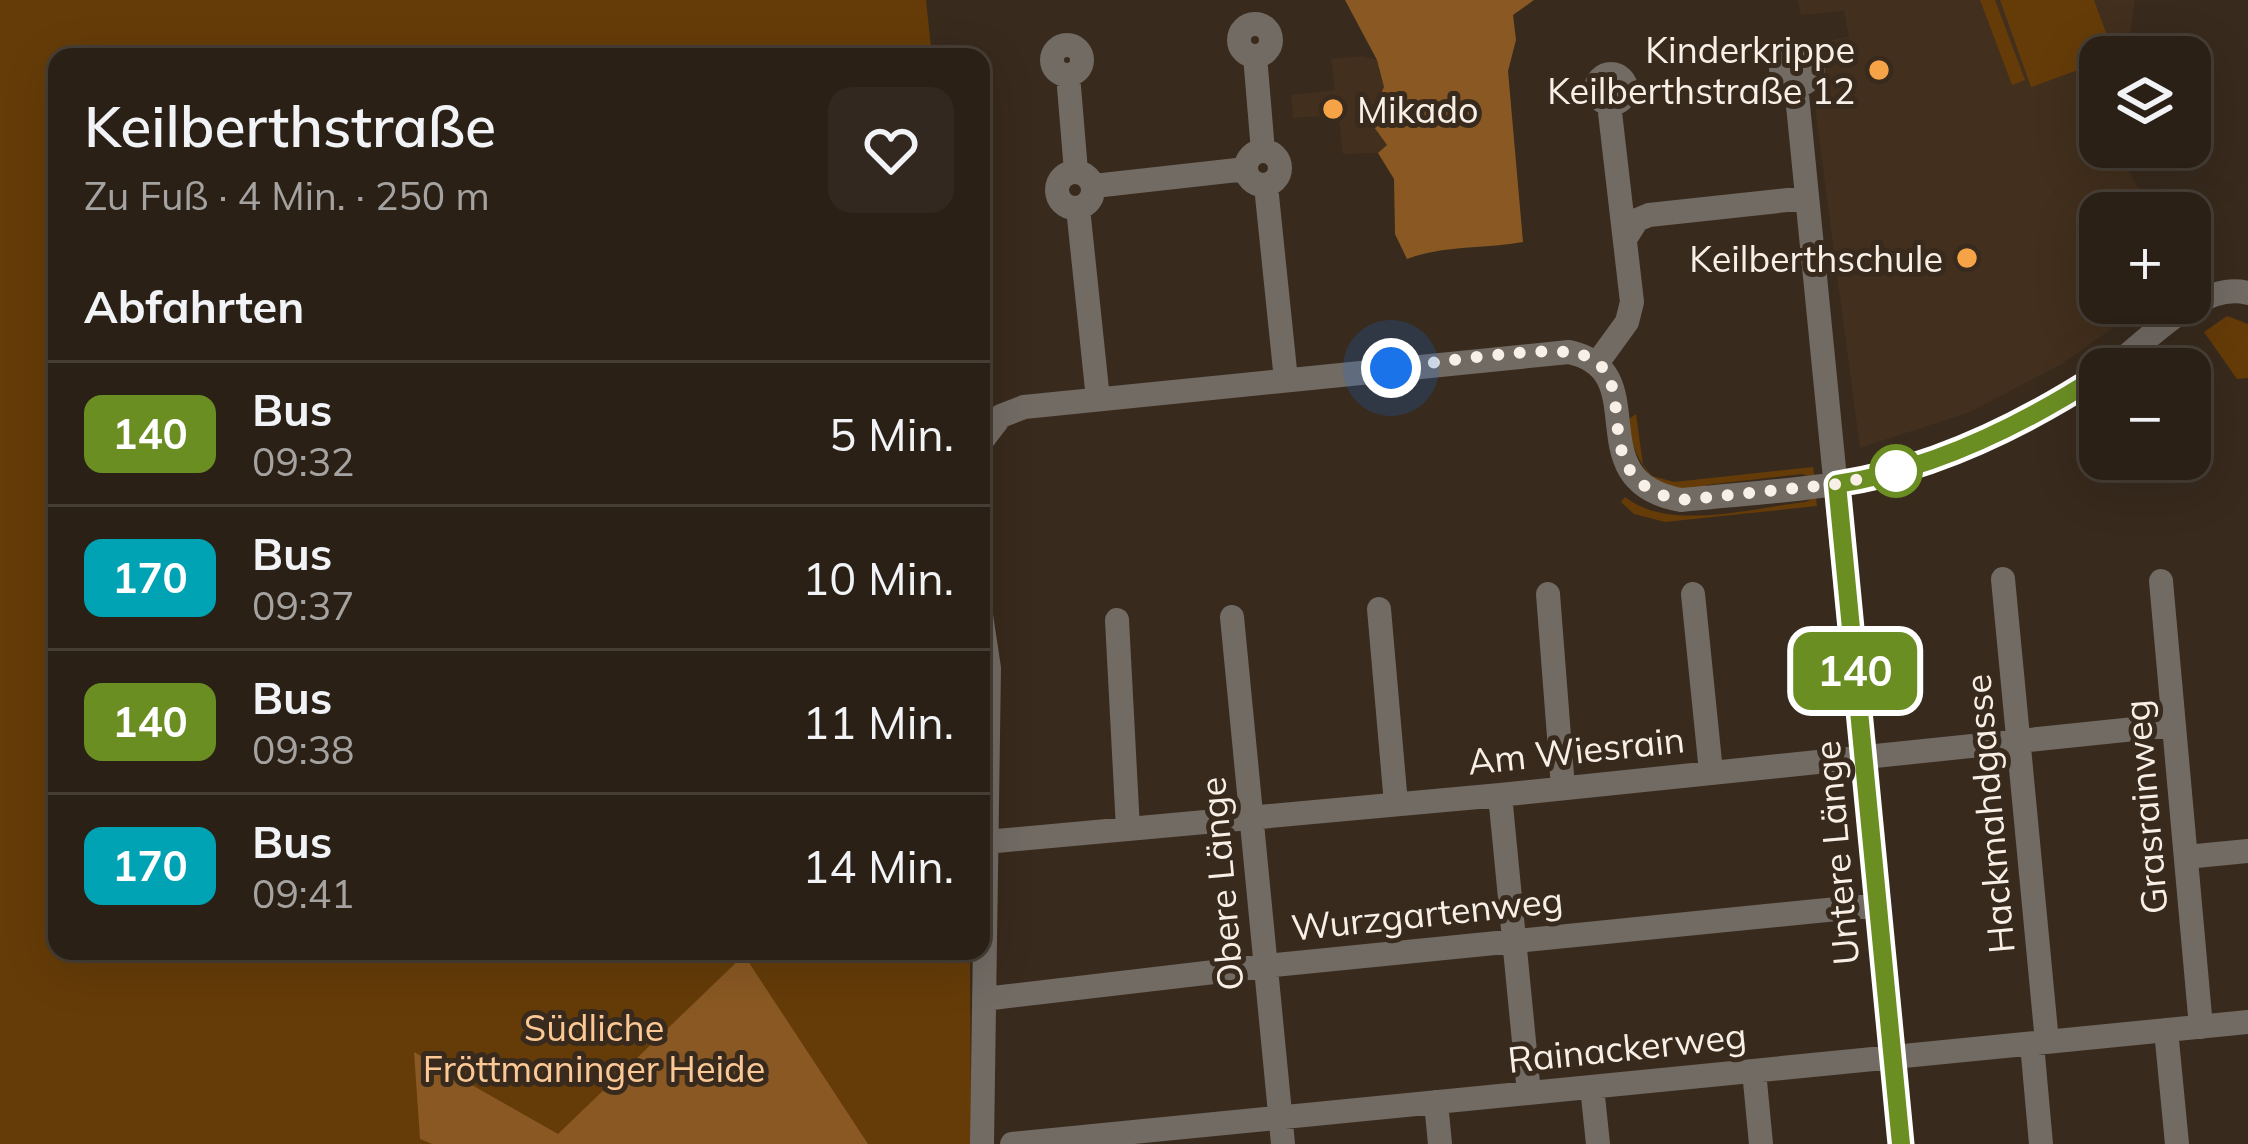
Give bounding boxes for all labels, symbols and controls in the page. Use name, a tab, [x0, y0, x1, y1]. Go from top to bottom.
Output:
place label: Kinderkrippe Keilberthstraße 12	[1547, 27, 1855, 113]
map controls	[2079, 36, 2211, 480]
button: layers	[2079, 36, 2211, 168]
marker: Kinderkrippe Keilberthstraße 12	[1866, 57, 1892, 83]
button: heart	[828, 87, 954, 213]
place label: Mikado	[1357, 87, 1479, 132]
text: Keilberthstraße	[84, 90, 496, 161]
marker: Mikado	[1320, 96, 1346, 122]
text: Zu Fuß · 4 Min. · 250 m	[84, 171, 490, 220]
button: +	[2079, 192, 2211, 324]
place label: Keilberthschule	[1689, 236, 1943, 281]
marker: Keilberthschule	[1954, 245, 1980, 271]
text: Abfahrten	[84, 278, 304, 334]
your location	[1361, 338, 1421, 398]
button: −	[2079, 348, 2211, 480]
text: Bus	[252, 381, 332, 437]
text: 5 Min.	[829, 406, 954, 462]
text: 140	[112, 407, 188, 460]
text: 09:32	[252, 437, 355, 486]
unlabelled marker	[1871, 446, 1921, 496]
text: Bus	[252, 525, 332, 581]
text: 10 Min.	[802, 550, 954, 606]
text: 170	[112, 551, 188, 604]
text: 09:37	[252, 581, 355, 630]
line badge: 140	[1786, 632, 1924, 710]
text: 140	[1817, 644, 1893, 697]
text: Bus	[252, 669, 332, 725]
street label: Hackmahdgasse	[1954, 673, 2024, 955]
text: 11 Min.	[802, 694, 954, 750]
text: 140	[112, 695, 188, 748]
street label: Grasrainweg	[2113, 698, 2177, 916]
street label: Am Wiesrain	[1465, 716, 1687, 784]
text: 09:38	[252, 725, 355, 774]
street label: Untere Länge	[1804, 739, 1868, 967]
street label: Obere Länge	[1189, 775, 1253, 993]
text: Bus	[252, 813, 332, 869]
text: 14 Min.	[802, 838, 954, 894]
text: 170	[112, 839, 188, 892]
text: 09:41	[252, 869, 355, 918]
street label: Wurzgartenweg	[1289, 876, 1565, 950]
park label: Südliche Fröttmaninger Heide	[423, 1005, 765, 1091]
street label: Rainackerweg	[1505, 1012, 1749, 1082]

